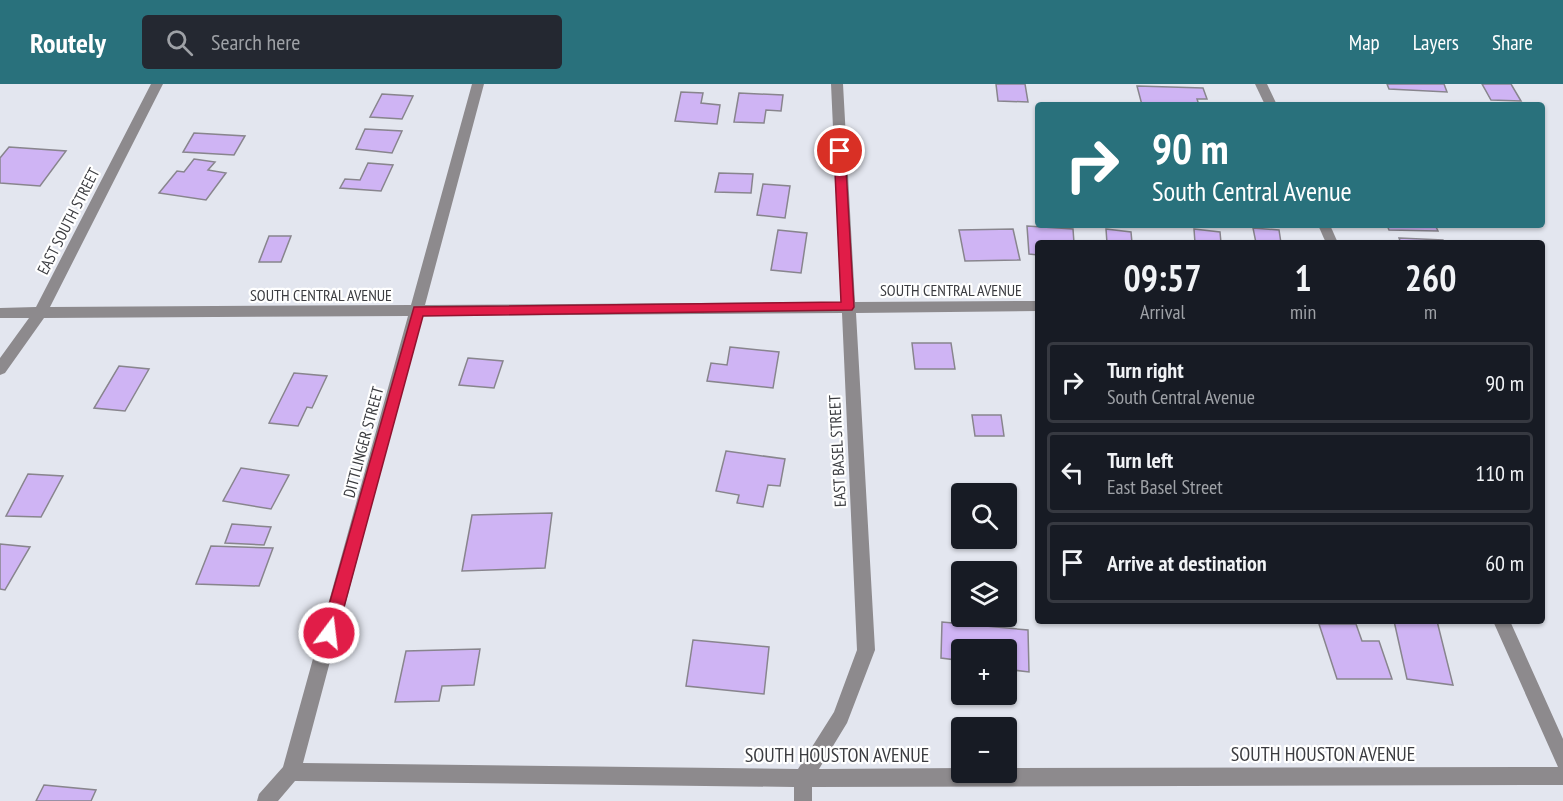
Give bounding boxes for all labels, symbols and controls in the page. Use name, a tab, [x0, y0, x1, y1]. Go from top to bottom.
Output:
search box	[142, 15, 562, 69]
text: Routely	[30, 24, 106, 61]
icon: search	[163, 26, 196, 59]
text: Search here	[211, 28, 300, 56]
text: Map	[1349, 29, 1380, 56]
text: Layers	[1413, 29, 1459, 56]
text: Share	[1492, 29, 1533, 56]
text: 90 m	[1152, 121, 1229, 176]
pin	[814, 125, 865, 176]
icon: right	[1053, 126, 1131, 204]
icon: arrive	[823, 134, 856, 167]
street label: EAST SOUTH STREET	[33, 164, 103, 278]
text: South Central Avenue	[1152, 174, 1352, 208]
text: 09:57	[1124, 254, 1201, 301]
text: 1	[1294, 254, 1312, 301]
text: 260	[1405, 254, 1456, 301]
street label: SOUTH CENTRAL AVENUE	[880, 280, 1022, 300]
street label: SOUTH CENTRAL AVENUE	[250, 285, 392, 305]
text: Arrival	[1140, 299, 1185, 325]
text: min	[1290, 299, 1316, 325]
text: m	[1424, 299, 1437, 325]
text: Turn right	[1107, 356, 1184, 384]
icon: right	[1056, 366, 1089, 399]
text: 90 m	[1485, 369, 1524, 397]
street label: DITTLINGER STREET	[339, 384, 387, 500]
text: South Central Avenue	[1107, 384, 1255, 410]
street label: EAST BASEL STREET	[824, 394, 850, 508]
text: Turn left	[1107, 446, 1173, 474]
icon: left	[1056, 456, 1089, 489]
text: 110 m	[1475, 459, 1524, 487]
text: East Basel Street	[1107, 474, 1223, 500]
map controls	[951, 483, 1017, 783]
button: search	[951, 483, 1017, 549]
icon: arrive	[1056, 546, 1089, 579]
text: Arrive at destination	[1107, 549, 1267, 577]
text: 60 m	[1485, 549, 1524, 577]
button: layers	[951, 561, 1017, 627]
position arrow	[297, 601, 361, 665]
button: +	[951, 639, 1017, 705]
button: −	[951, 717, 1017, 783]
street label: SOUTH HOUSTON AVENUE	[1231, 741, 1415, 767]
street label: SOUTH HOUSTON AVENUE	[745, 742, 929, 768]

